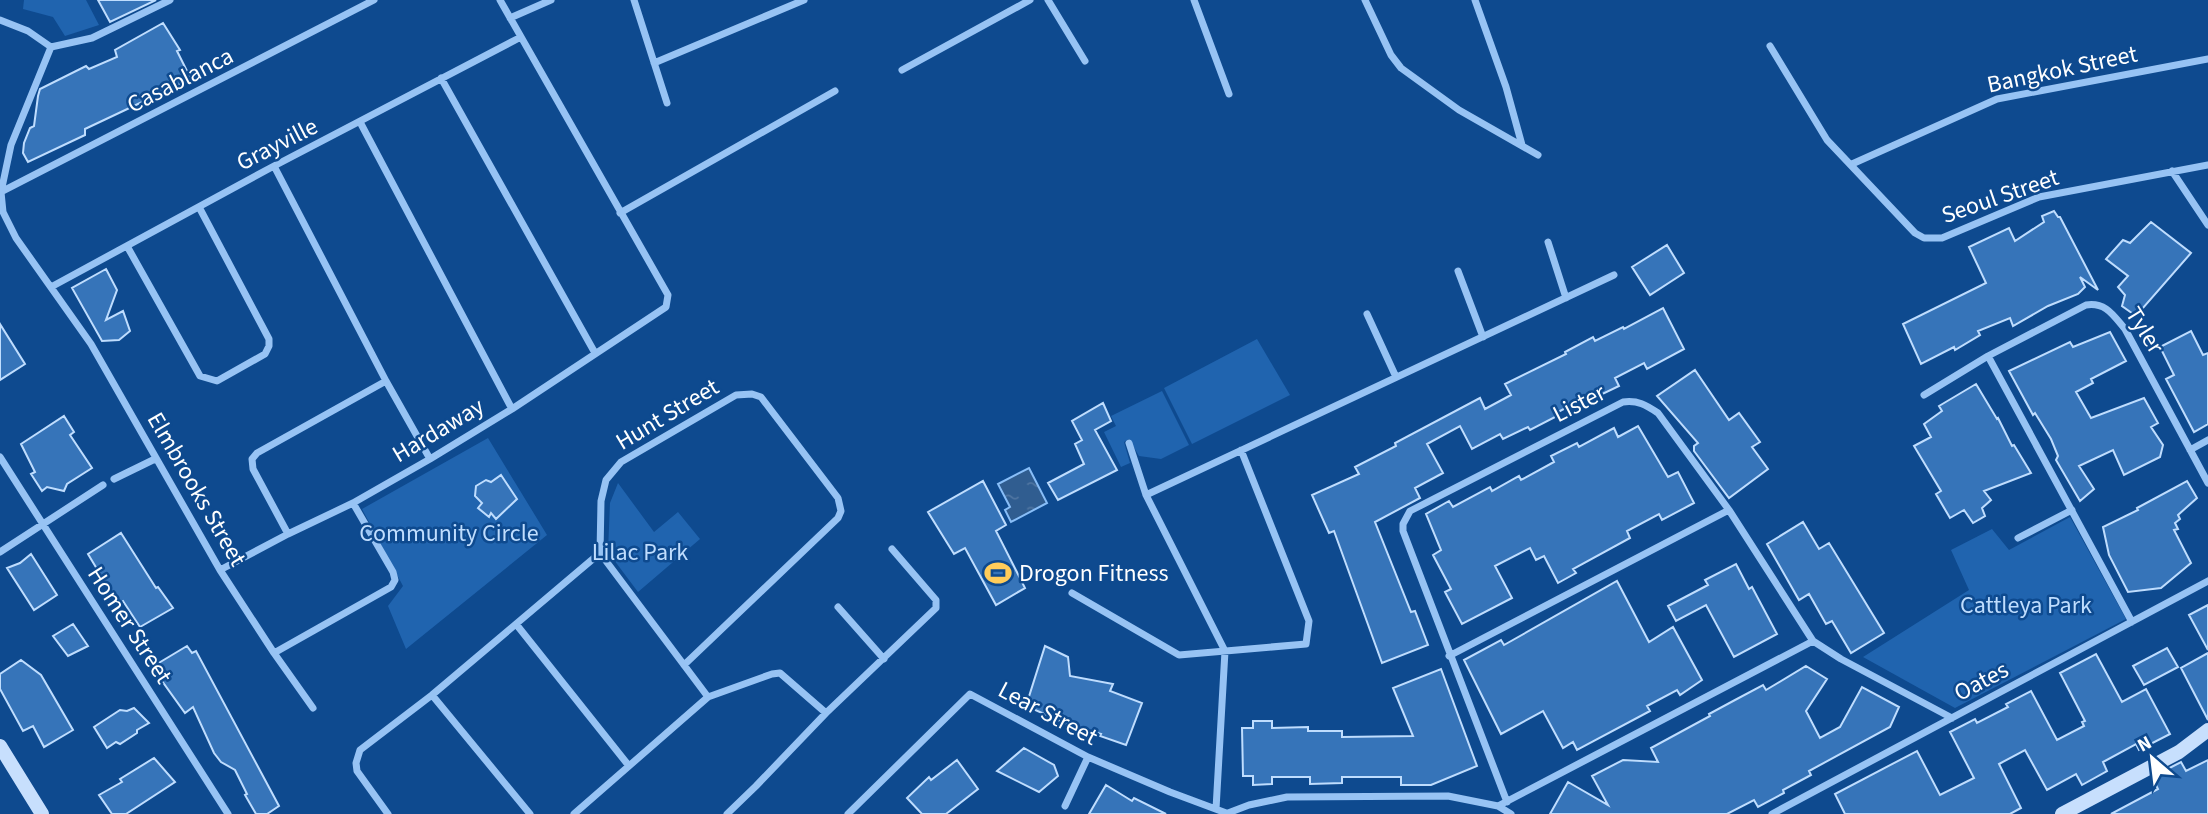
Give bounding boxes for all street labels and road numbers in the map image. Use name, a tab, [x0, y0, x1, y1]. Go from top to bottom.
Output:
street label: Bangkok Street	[1984, 36, 2140, 102]
street label: Casablanca	[121, 39, 240, 122]
street label: Grayville	[230, 109, 324, 180]
street label: Seoul Street	[1937, 160, 2063, 233]
street label: Tyler	[2117, 300, 2173, 361]
street label: Hunt Street	[609, 370, 726, 459]
street label: Lister	[1547, 375, 1612, 432]
street label: Hardaway	[386, 389, 491, 472]
street label: Elmbrooks Street	[138, 406, 255, 573]
street label: Homer Street	[78, 560, 181, 691]
street label: Oates	[1948, 653, 2015, 710]
street label: Lear Street	[992, 673, 1104, 754]

